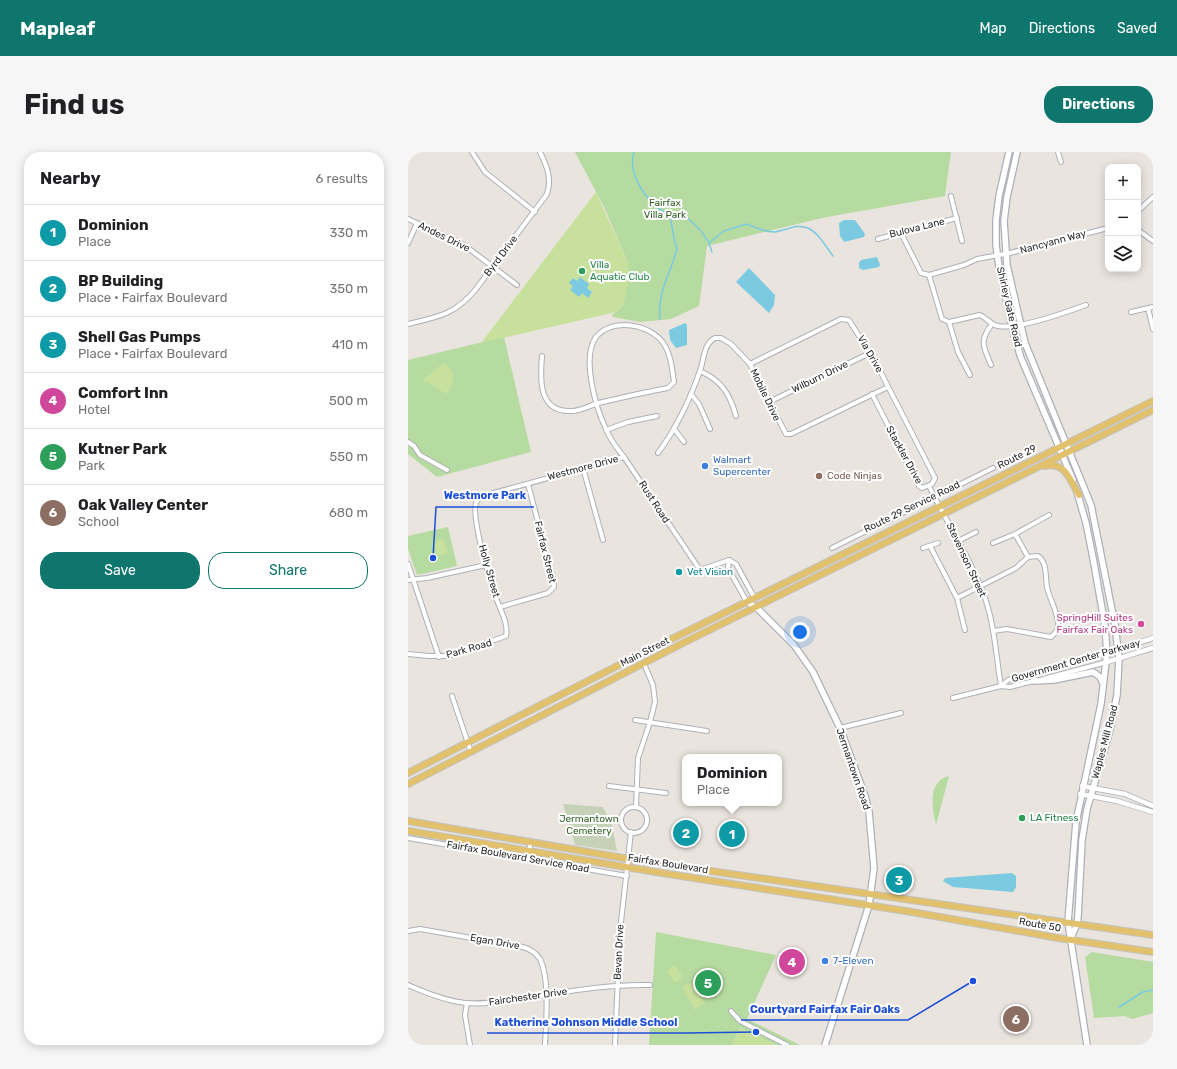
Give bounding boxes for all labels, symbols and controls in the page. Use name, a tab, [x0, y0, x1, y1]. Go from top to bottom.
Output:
text: Mapleaf	[20, 17, 95, 40]
text: Map	[980, 20, 1007, 37]
text: Directions	[1029, 20, 1095, 37]
text: Saved	[1117, 20, 1157, 37]
button: Directions	[1044, 86, 1153, 123]
text: Find us	[24, 88, 124, 121]
map controls	[1105, 164, 1141, 272]
button: +	[1105, 164, 1141, 200]
text: Nearby	[40, 168, 101, 188]
text: 6 results	[316, 171, 368, 186]
park label: Fairfax Villa Park	[644, 197, 687, 221]
button: −	[1105, 200, 1141, 236]
street label: Bulova Lane	[888, 215, 946, 241]
text: Dominion	[78, 216, 149, 234]
street label: Andes Drive	[416, 219, 472, 255]
text: 1	[50, 225, 56, 240]
text: 330 m	[329, 225, 368, 240]
street label: Nancyann Way	[1019, 227, 1088, 257]
street label: Byrd Drive	[482, 233, 521, 279]
text: Place	[78, 234, 111, 249]
button: layers	[1105, 236, 1141, 272]
place label: Villa Aquatic Club	[590, 259, 650, 283]
marker: Villa Aquatic Club	[577, 266, 587, 276]
street label: Shirley Gate Road	[994, 266, 1024, 348]
text: BP Building	[78, 272, 163, 290]
text: 2	[49, 281, 57, 296]
text: 350 m	[329, 281, 368, 296]
text: Place · Fairfax Boulevard	[78, 290, 227, 305]
text: Shell Gas Pumps	[78, 328, 201, 346]
street label: Via Drive	[855, 333, 886, 375]
text: 3	[49, 337, 57, 352]
text: 410 m	[332, 337, 368, 352]
text: Place · Fairfax Boulevard	[78, 346, 227, 361]
street label: Wilburn Drive	[790, 358, 850, 396]
street label: Mobile Drive	[747, 367, 783, 423]
text: Comfort Inn	[78, 384, 168, 402]
text: 4	[49, 393, 57, 408]
text: 500 m	[329, 393, 368, 408]
text: Hotel	[78, 402, 110, 417]
street label: Stackler Drive	[883, 424, 925, 486]
text: Kutner Park	[78, 440, 167, 458]
street label: Route 29	[995, 442, 1039, 472]
text: 5	[49, 449, 57, 464]
text: 550 m	[330, 449, 368, 464]
street label: Westmore Drive	[546, 453, 620, 483]
place label: Walmart Supercenter	[713, 454, 771, 478]
text: Park	[78, 458, 105, 473]
marker: Walmart Supercenter	[700, 461, 710, 471]
place label: Code Ninjas	[827, 470, 882, 482]
marker: Code Ninjas	[814, 471, 824, 481]
street label: Rust Road	[636, 479, 672, 525]
street label: Route 29 Service Road	[862, 479, 962, 535]
callout: Westmore Park	[436, 484, 534, 507]
text: Westmore Park	[444, 489, 527, 502]
text: Oak Valley Center	[78, 496, 208, 514]
text: 6	[49, 505, 57, 520]
text: 680 m	[329, 505, 368, 520]
text: School	[78, 514, 119, 529]
street label: Fairfax Street	[532, 520, 559, 584]
street label: Stevenson Street	[943, 521, 989, 599]
street label: Holly Street	[476, 543, 502, 599]
button: Save	[40, 552, 200, 589]
button: Share	[208, 552, 368, 589]
place label: Vet Vision	[687, 566, 733, 578]
marker: Vet Vision	[674, 567, 684, 577]
place label: SpringHill Suites Fairfax Fair Oaks	[1056, 612, 1133, 636]
marker: SpringHill Suites Fairfax Fair Oaks	[1136, 619, 1146, 629]
your location	[790, 622, 810, 642]
street label: Main Street	[619, 635, 672, 669]
street label: Park Road	[445, 637, 493, 661]
street label: Government Center Parkway	[1010, 637, 1142, 685]
street label: Waples Mill Road	[1089, 704, 1121, 780]
street label: Jermantown Road	[833, 726, 873, 812]
popup	[682, 754, 782, 806]
text: Dominion	[697, 764, 767, 782]
text: Place	[697, 782, 730, 797]
place label: LA Fitness	[1030, 812, 1079, 824]
park label: Jermantown Cemetery	[559, 813, 619, 837]
marker: LA Fitness	[1017, 813, 1027, 823]
pin: 2	[673, 818, 699, 848]
pin: 1	[719, 819, 745, 849]
street label: Fairfax Boulevard Service Road	[446, 839, 590, 875]
street label: Fairfax Boulevard	[627, 852, 709, 876]
pin: 3	[886, 865, 912, 895]
street label: Route 50	[1018, 915, 1062, 935]
street label: Bevan Drive	[612, 924, 626, 980]
street label: Egan Drive	[469, 932, 521, 952]
pin: 4	[779, 947, 805, 977]
place label: 7-Eleven	[833, 955, 873, 967]
marker: 7-Eleven	[820, 956, 830, 966]
pin: 5	[695, 968, 721, 998]
street label: Fairchester Drive	[488, 985, 568, 1008]
callout: Courtyard Fairfax Fair Oaks	[741, 997, 908, 1020]
text: Courtyard Fairfax Fair Oaks	[750, 1003, 900, 1016]
pin: 6	[1003, 1004, 1029, 1034]
callout: Katherine Johnson Middle School	[487, 1010, 686, 1033]
text: Katherine Johnson Middle School	[495, 1016, 677, 1029]

